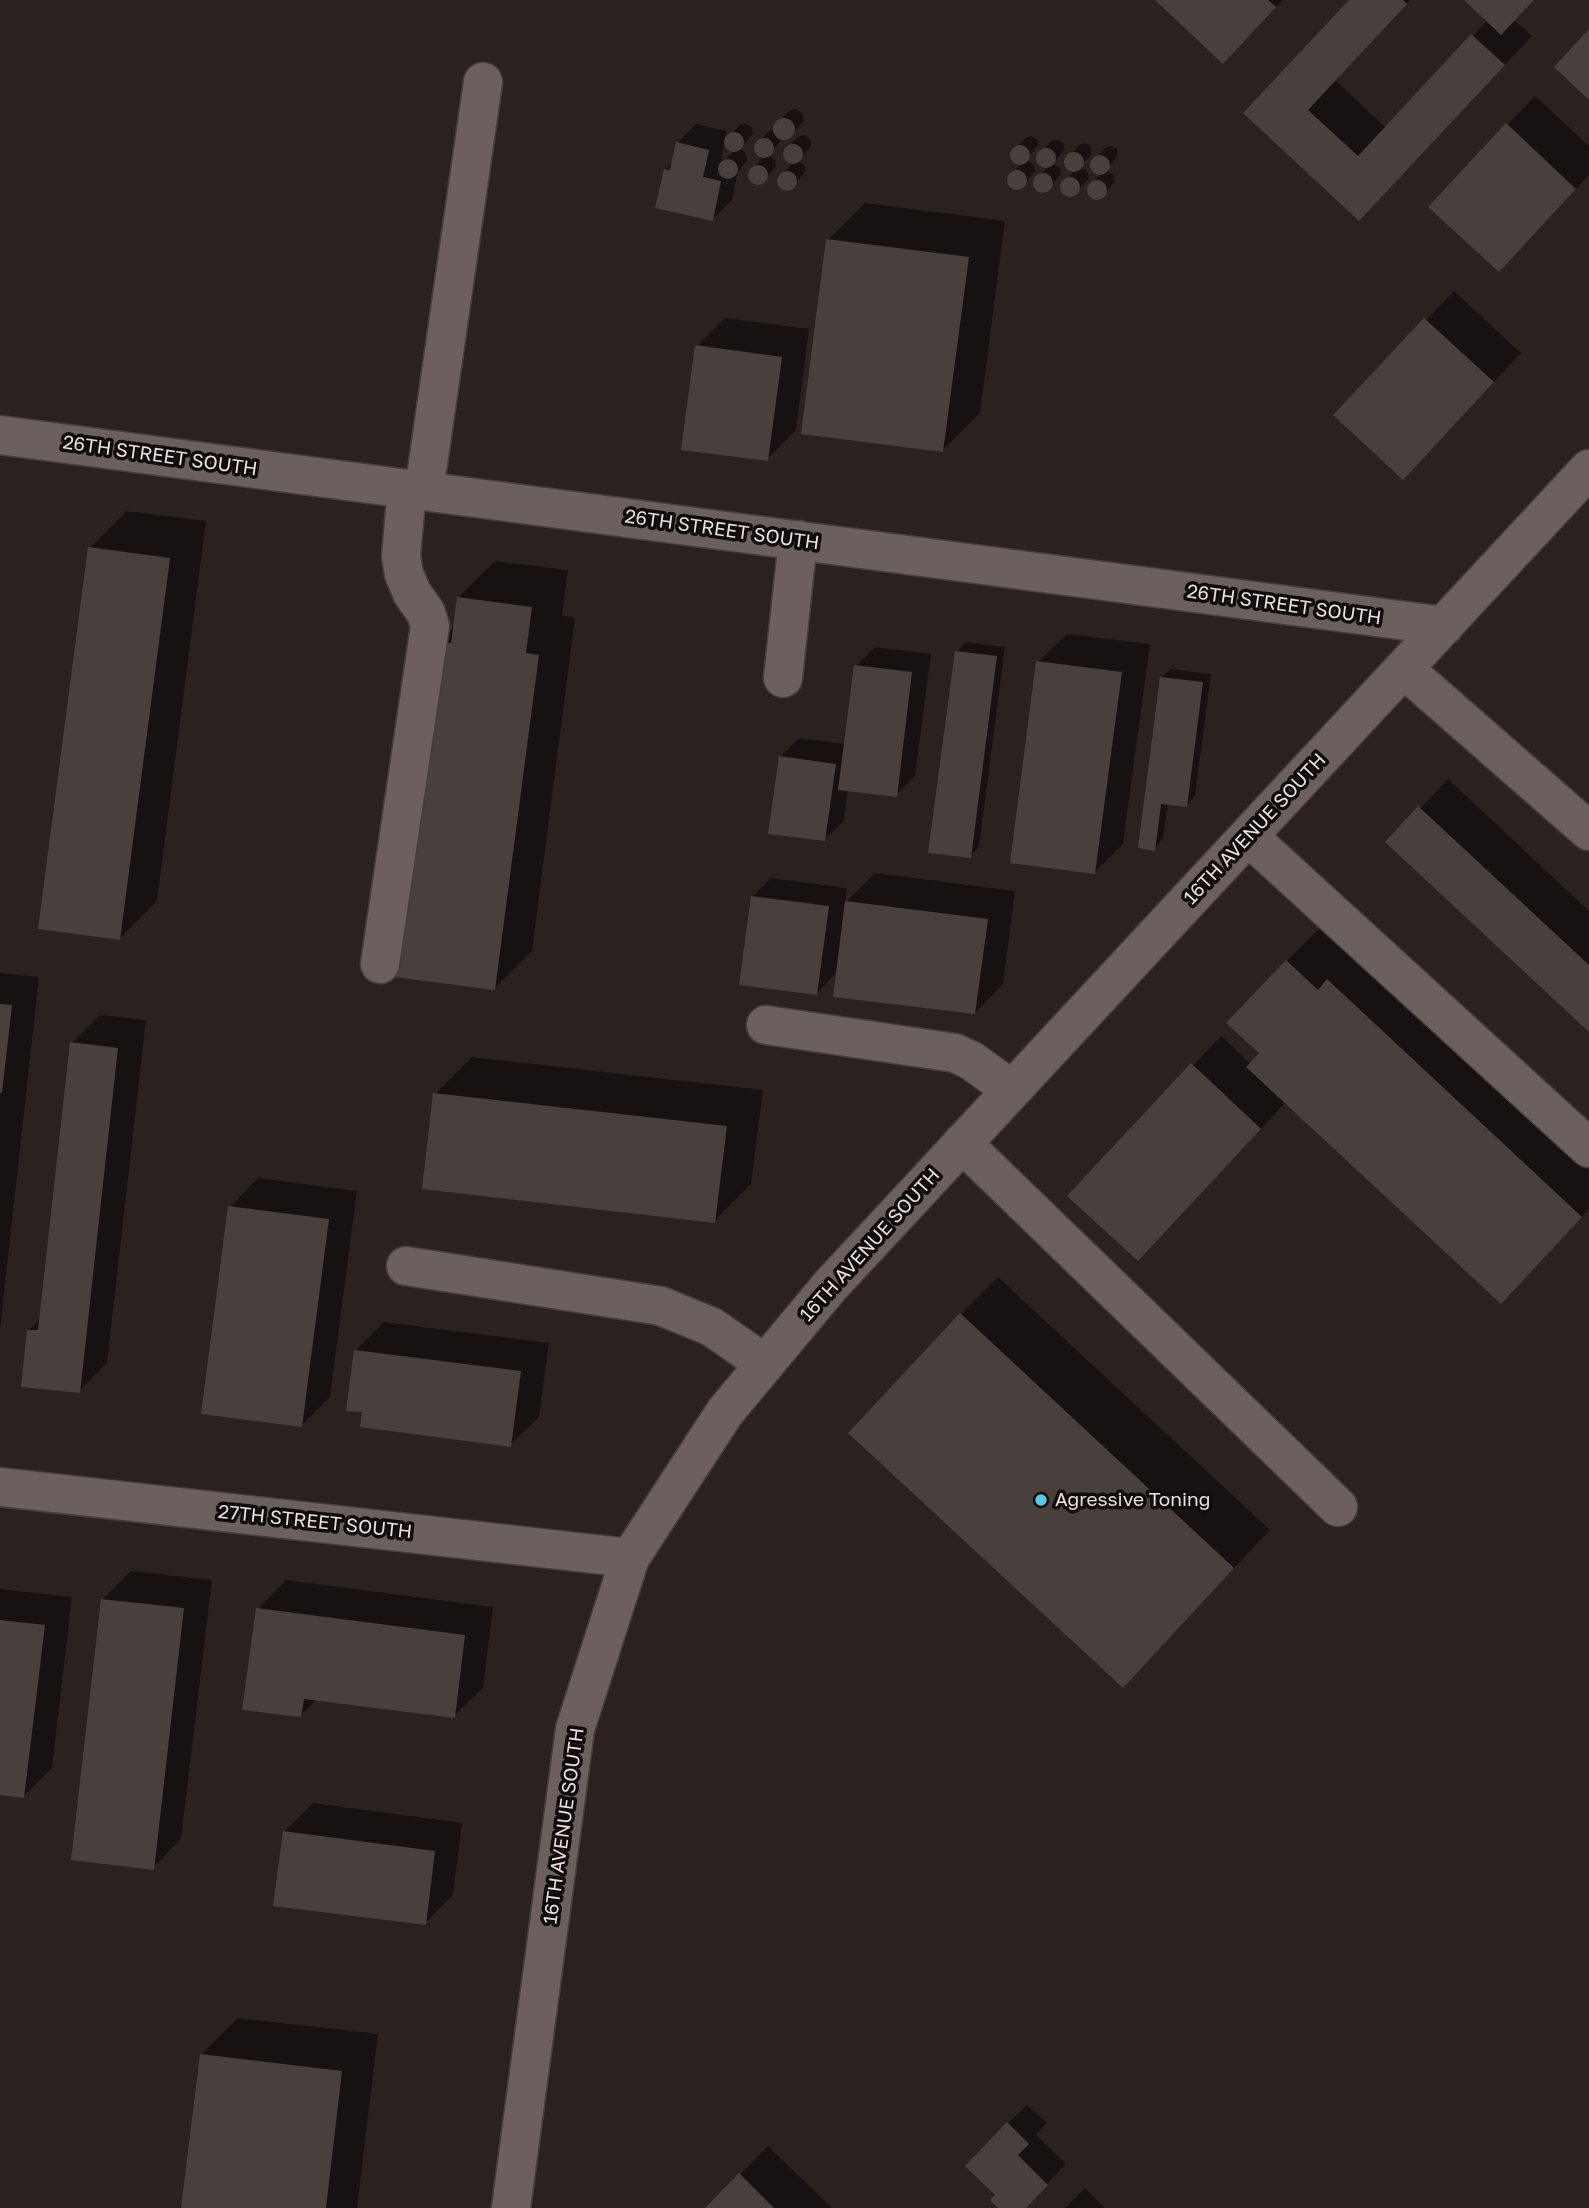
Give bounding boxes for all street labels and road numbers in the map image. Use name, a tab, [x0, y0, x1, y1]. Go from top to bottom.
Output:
street label: 26TH STREET SOUTH	[61, 431, 259, 481]
street label: 26TH STREET SOUTH	[623, 505, 821, 555]
street label: 26TH STREET SOUTH	[1185, 580, 1383, 630]
street label: 16TH AVENUE SOUTH	[1179, 749, 1331, 909]
street label: 16TH AVENUE SOUTH	[795, 1164, 945, 1326]
street label: 27TH STREET SOUTH	[217, 1500, 413, 1544]
street label: 16TH AVENUE SOUTH	[539, 1726, 589, 1926]

